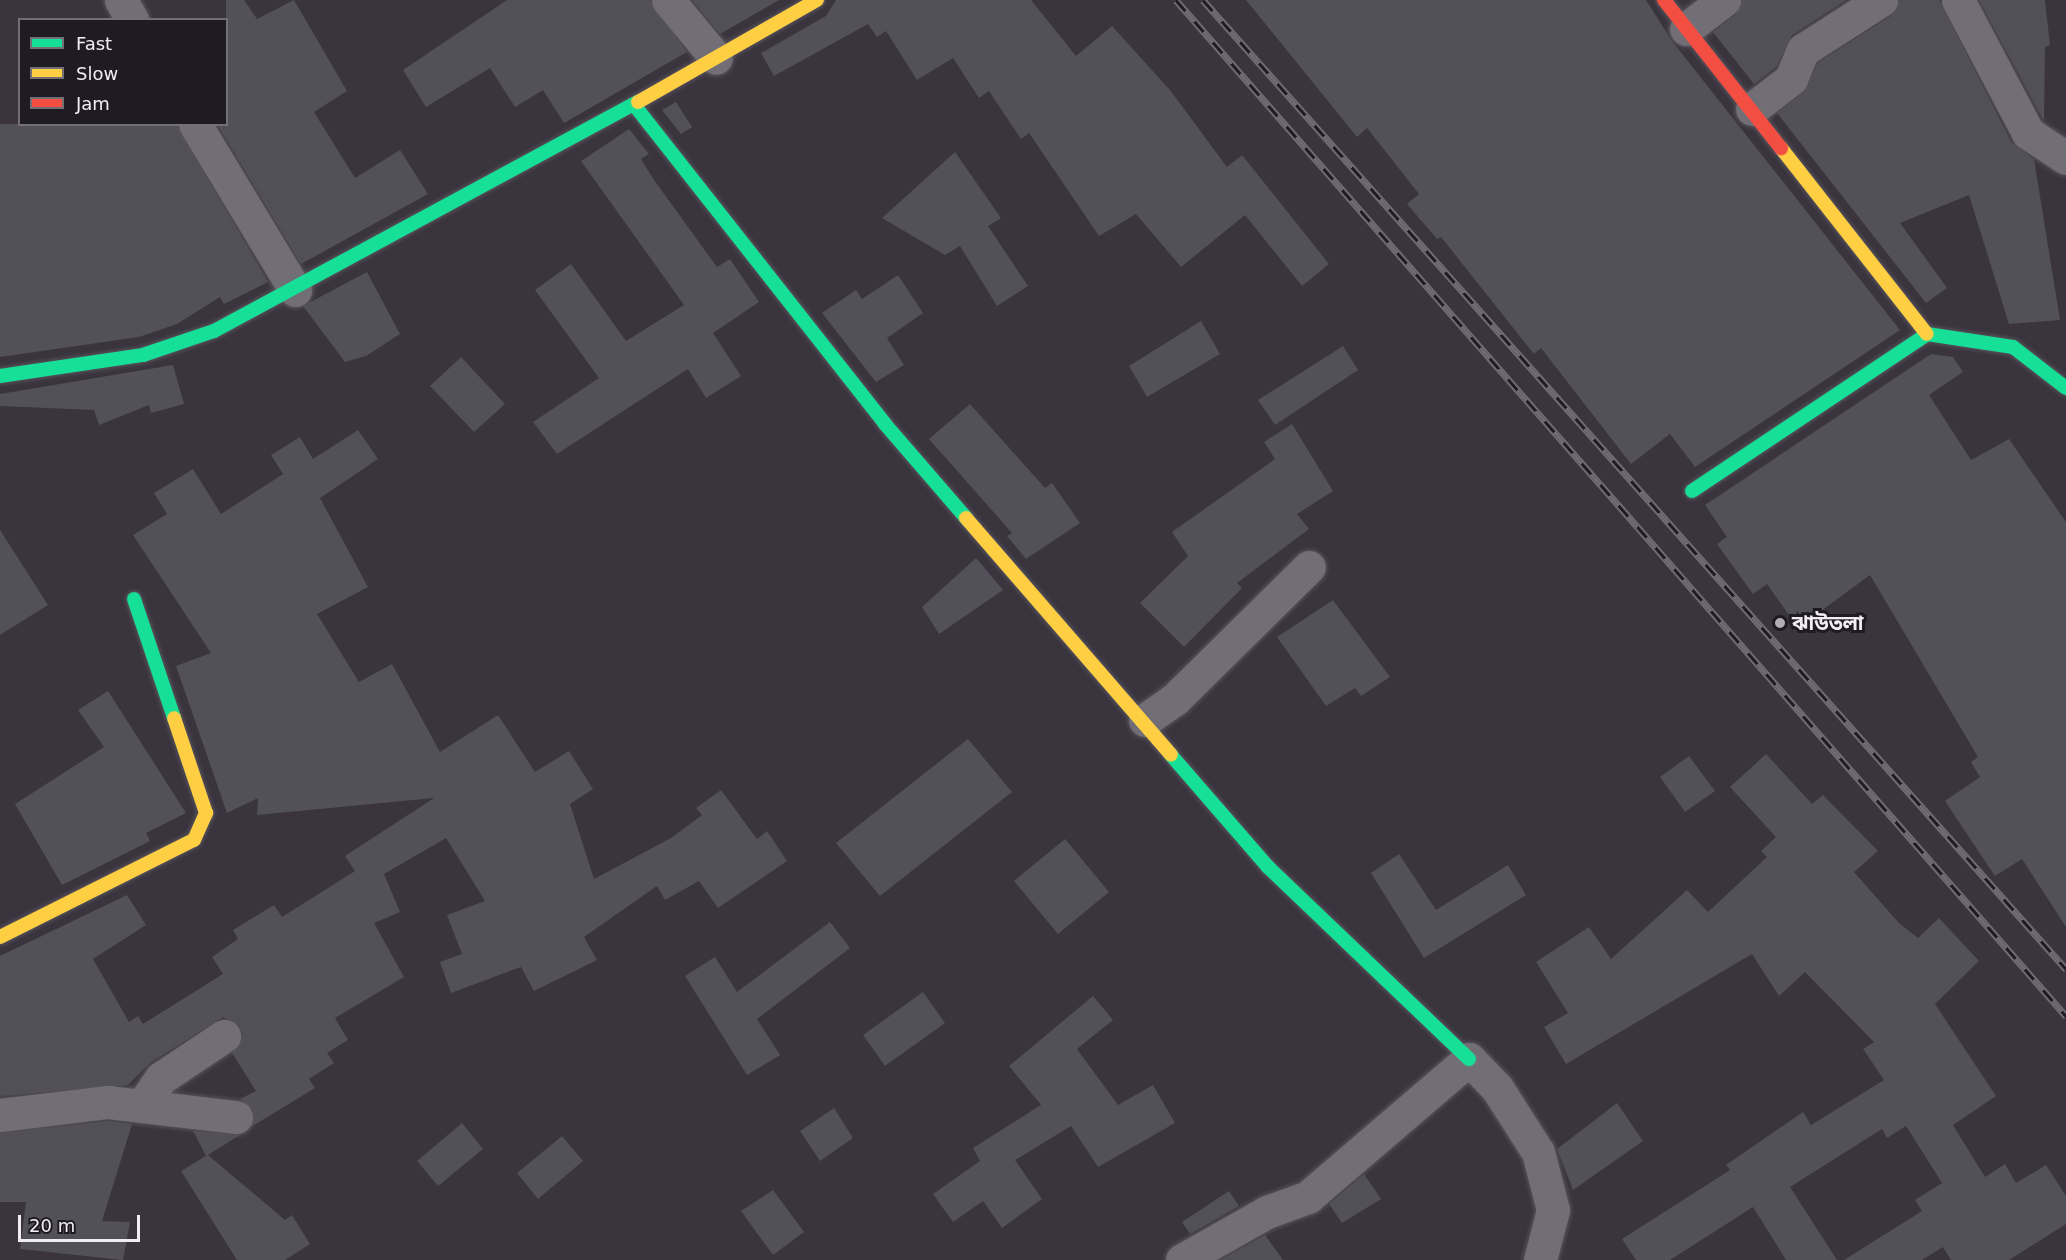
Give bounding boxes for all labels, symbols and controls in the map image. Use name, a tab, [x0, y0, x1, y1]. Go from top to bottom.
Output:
legend	[18, 18, 228, 126]
text: Fast	[76, 33, 112, 54]
text: Slow	[76, 63, 118, 84]
text: Jam	[76, 93, 110, 114]
place label: ঝাউতলা	[1792, 611, 1864, 635]
marker: ঝাউতলা	[1773, 616, 1787, 630]
scale bar	[21, 1203, 142, 1241]
text: 20 m	[29, 1215, 75, 1236]

